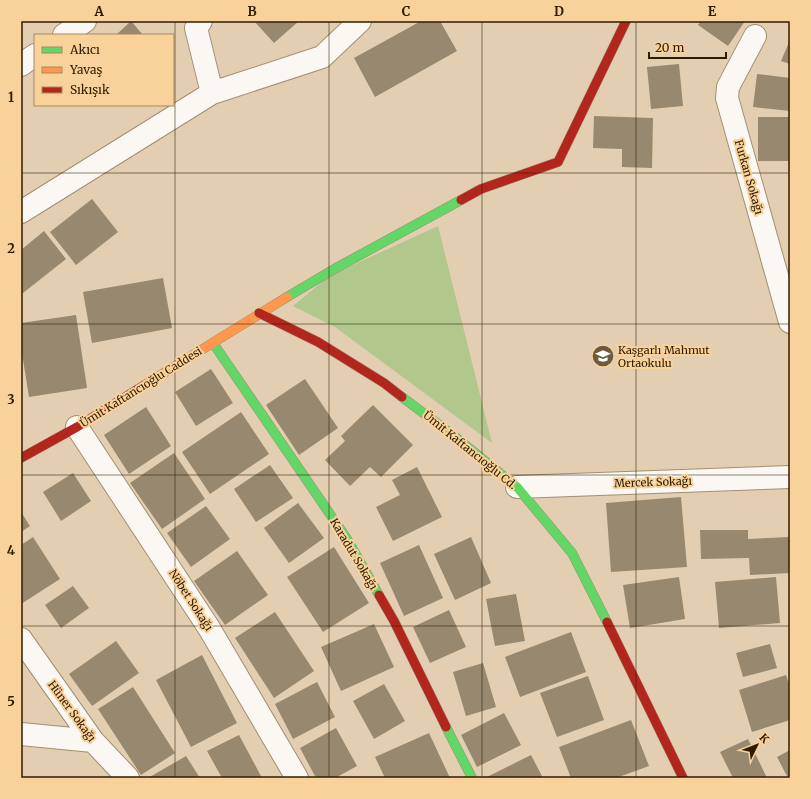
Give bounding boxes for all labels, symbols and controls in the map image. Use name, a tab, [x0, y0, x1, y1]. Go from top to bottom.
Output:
text: A	[93, 3, 104, 20]
text: B	[247, 3, 257, 20]
text: C	[402, 3, 411, 20]
text: D	[554, 3, 564, 20]
text: E	[708, 3, 717, 20]
legend	[34, 34, 174, 106]
scale bar	[649, 34, 726, 60]
text: 20 m	[655, 40, 684, 55]
text: Akıcı	[69, 42, 100, 57]
text: Yavaş	[69, 62, 102, 77]
text: Sıkışık	[70, 82, 110, 97]
text: 1	[8, 89, 14, 106]
street label: Furkan Sokağı	[732, 138, 766, 216]
text: 2	[7, 240, 15, 257]
street label: Ümit Kaftancıoğlu Caddesi	[78, 343, 205, 430]
school or university icon: Kaşgarlı Mahmut Ortaokulu	[590, 343, 616, 369]
place label: Kaşgarlı Mahmut Ortaokulu	[618, 343, 710, 370]
text: 3	[7, 391, 15, 408]
street label: Ümit Kaftancıoğlu Cd.	[420, 408, 520, 492]
street label: Mercek Sokağı	[614, 474, 693, 490]
street label: Karadut Sokağı	[327, 516, 381, 593]
text: 4	[7, 542, 16, 559]
street label: Nöbet Sokağı	[166, 567, 216, 634]
street label: Hüner Sokağı	[45, 678, 99, 745]
text: 5	[7, 693, 15, 710]
north arrow	[737, 725, 777, 765]
text: K	[756, 730, 773, 747]

